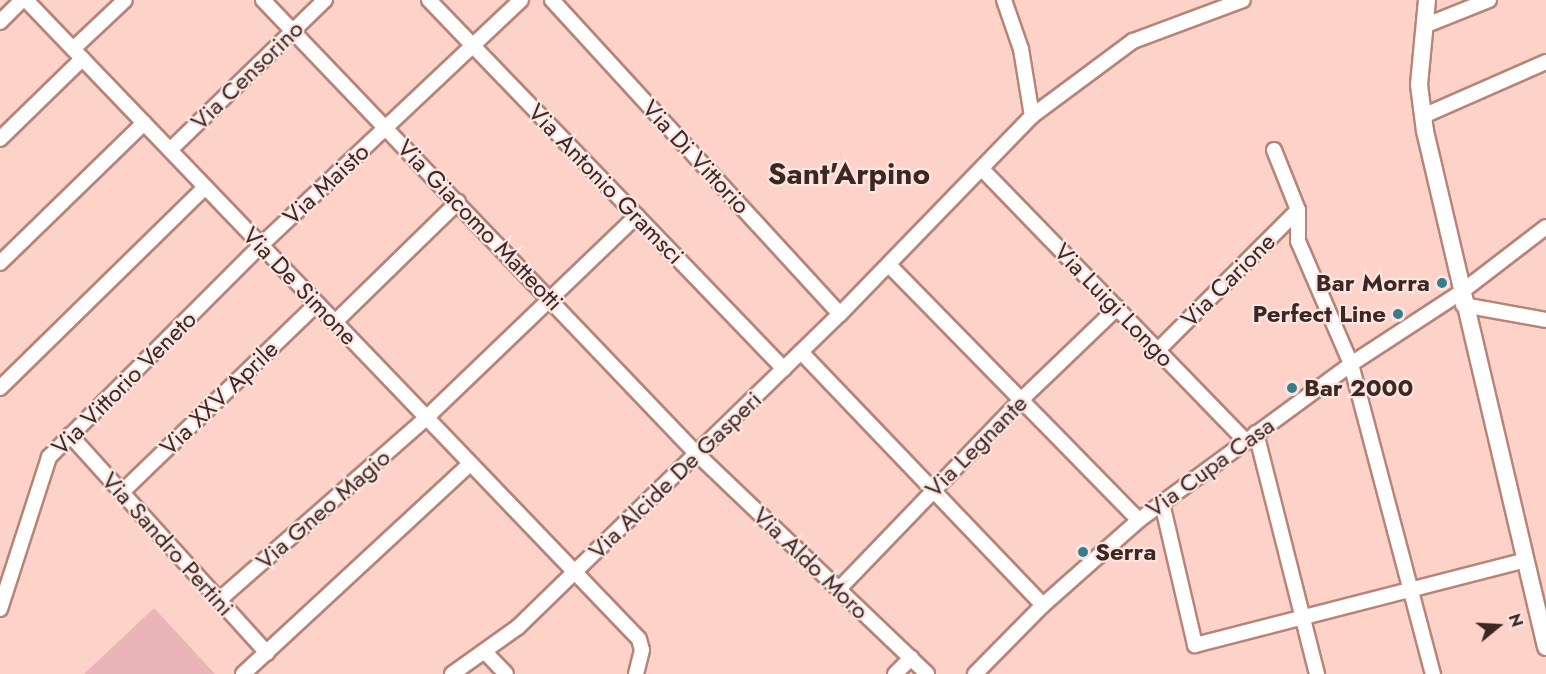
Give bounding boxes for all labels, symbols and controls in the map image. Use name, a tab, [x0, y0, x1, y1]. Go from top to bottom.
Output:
street label: Via Censorino	[185, 14, 309, 136]
street label: Via Di Vittorio	[636, 94, 756, 220]
street label: Via Antonio Gramsci	[522, 98, 690, 270]
street label: Via Giacomo Matteotti	[391, 134, 569, 316]
street label: Via Maisto	[277, 137, 375, 231]
district label: Sant'Arpino	[768, 156, 930, 192]
street label: Via De Simone	[237, 221, 363, 351]
street label: Via Carione	[1175, 227, 1281, 333]
street label: Via Luigi Longo	[1048, 237, 1180, 373]
place label: Bar Morra	[1316, 269, 1430, 297]
marker: Bar Morra	[1435, 276, 1449, 290]
place label: Perfect Line	[1253, 300, 1386, 328]
street label: Via Vittorio Veneto	[46, 305, 202, 461]
marker: Perfect Line	[1391, 307, 1405, 321]
street label: Via XXV Aprile	[154, 334, 284, 462]
place label: Bar 2000	[1304, 374, 1413, 402]
marker: Bar 2000	[1285, 381, 1299, 395]
street label: Via Alcide De Gasperi	[583, 385, 767, 565]
street label: Via Legnante	[919, 389, 1033, 503]
street label: Via Cupa Casa	[1140, 411, 1280, 523]
street label: Via Gneo Magio	[250, 443, 396, 575]
street label: Via Sandro Pertini	[96, 466, 240, 622]
street label: Via Aldo Moro	[747, 501, 875, 625]
place label: Serra	[1095, 538, 1156, 566]
marker: Serra	[1076, 545, 1090, 559]
north arrow	[1468, 596, 1528, 656]
text: N	[1503, 611, 1528, 630]

